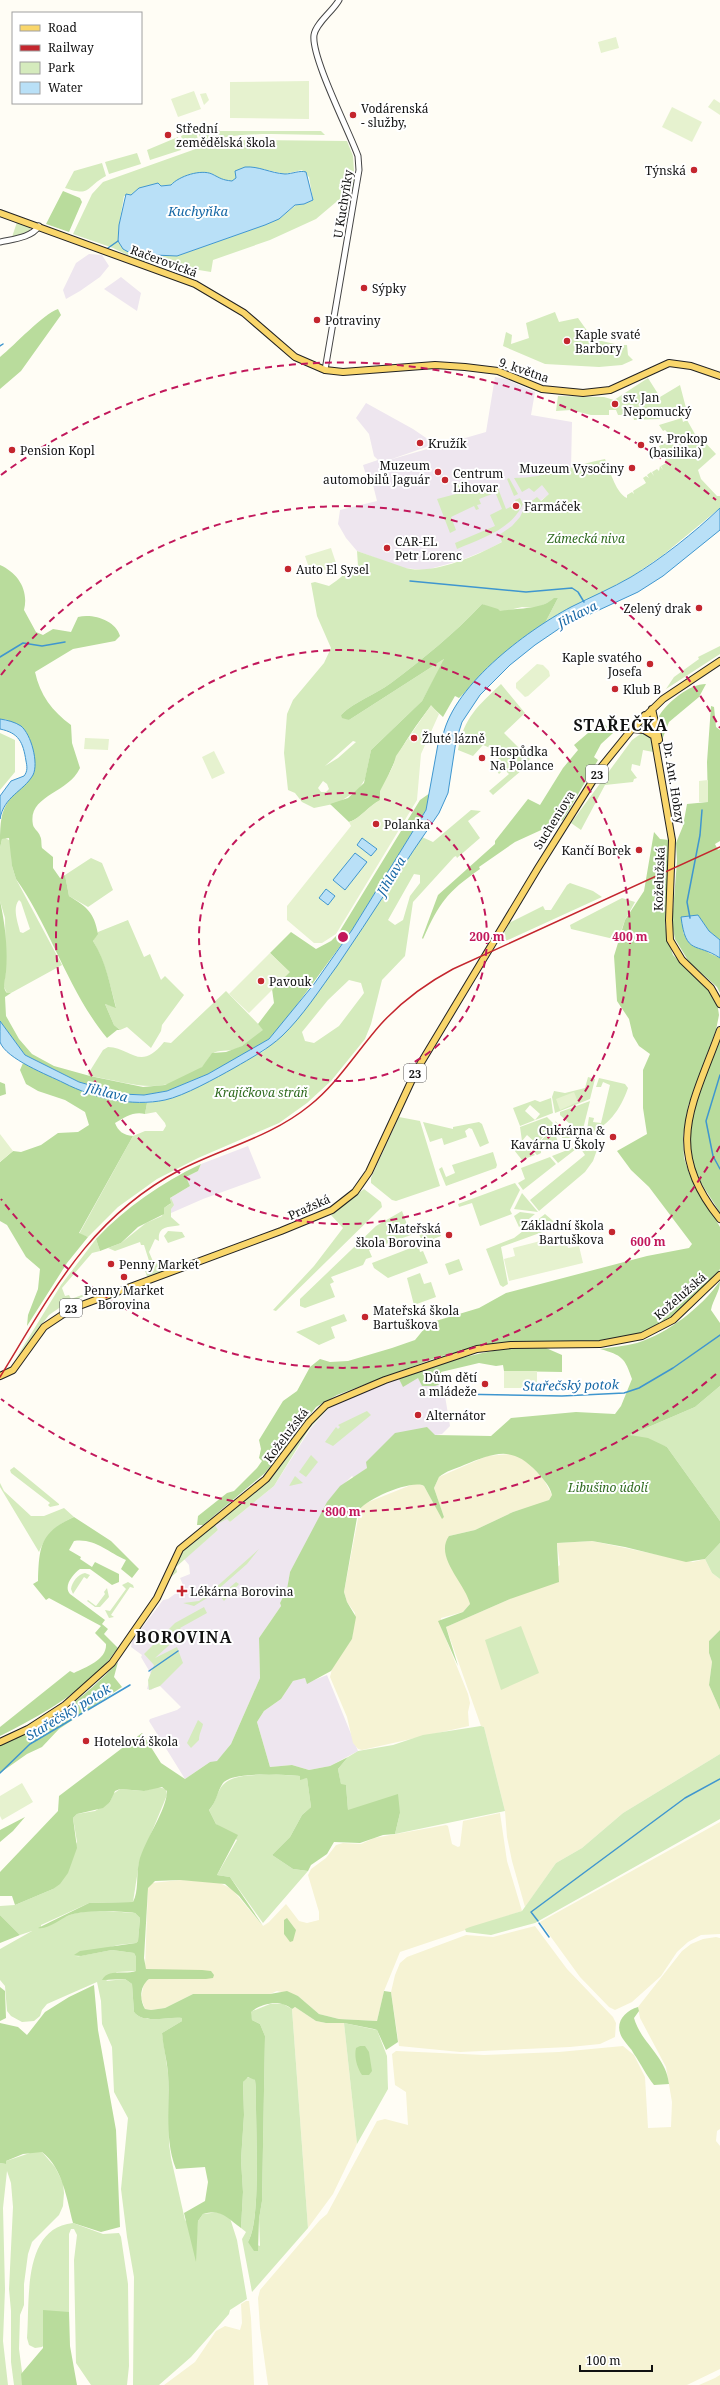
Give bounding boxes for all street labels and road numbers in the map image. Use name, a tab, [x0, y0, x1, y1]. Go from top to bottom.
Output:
street label: U Kuchyňky	[329, 168, 357, 239]
street label: Račerovická	[128, 241, 200, 281]
street label: 9. května	[497, 354, 552, 387]
street label: Dr. Ant. Hobzy	[659, 741, 689, 825]
road number: 23	[586, 765, 608, 783]
street label: Sucheniova	[529, 787, 579, 853]
street label: Koželužská	[649, 846, 669, 911]
road number: 23	[404, 1064, 426, 1082]
street label: Pražská	[285, 1190, 333, 1224]
street label: Koželužská	[650, 1268, 710, 1324]
road number: 23	[60, 1299, 82, 1317]
street label: Koželužská	[260, 1404, 312, 1466]

